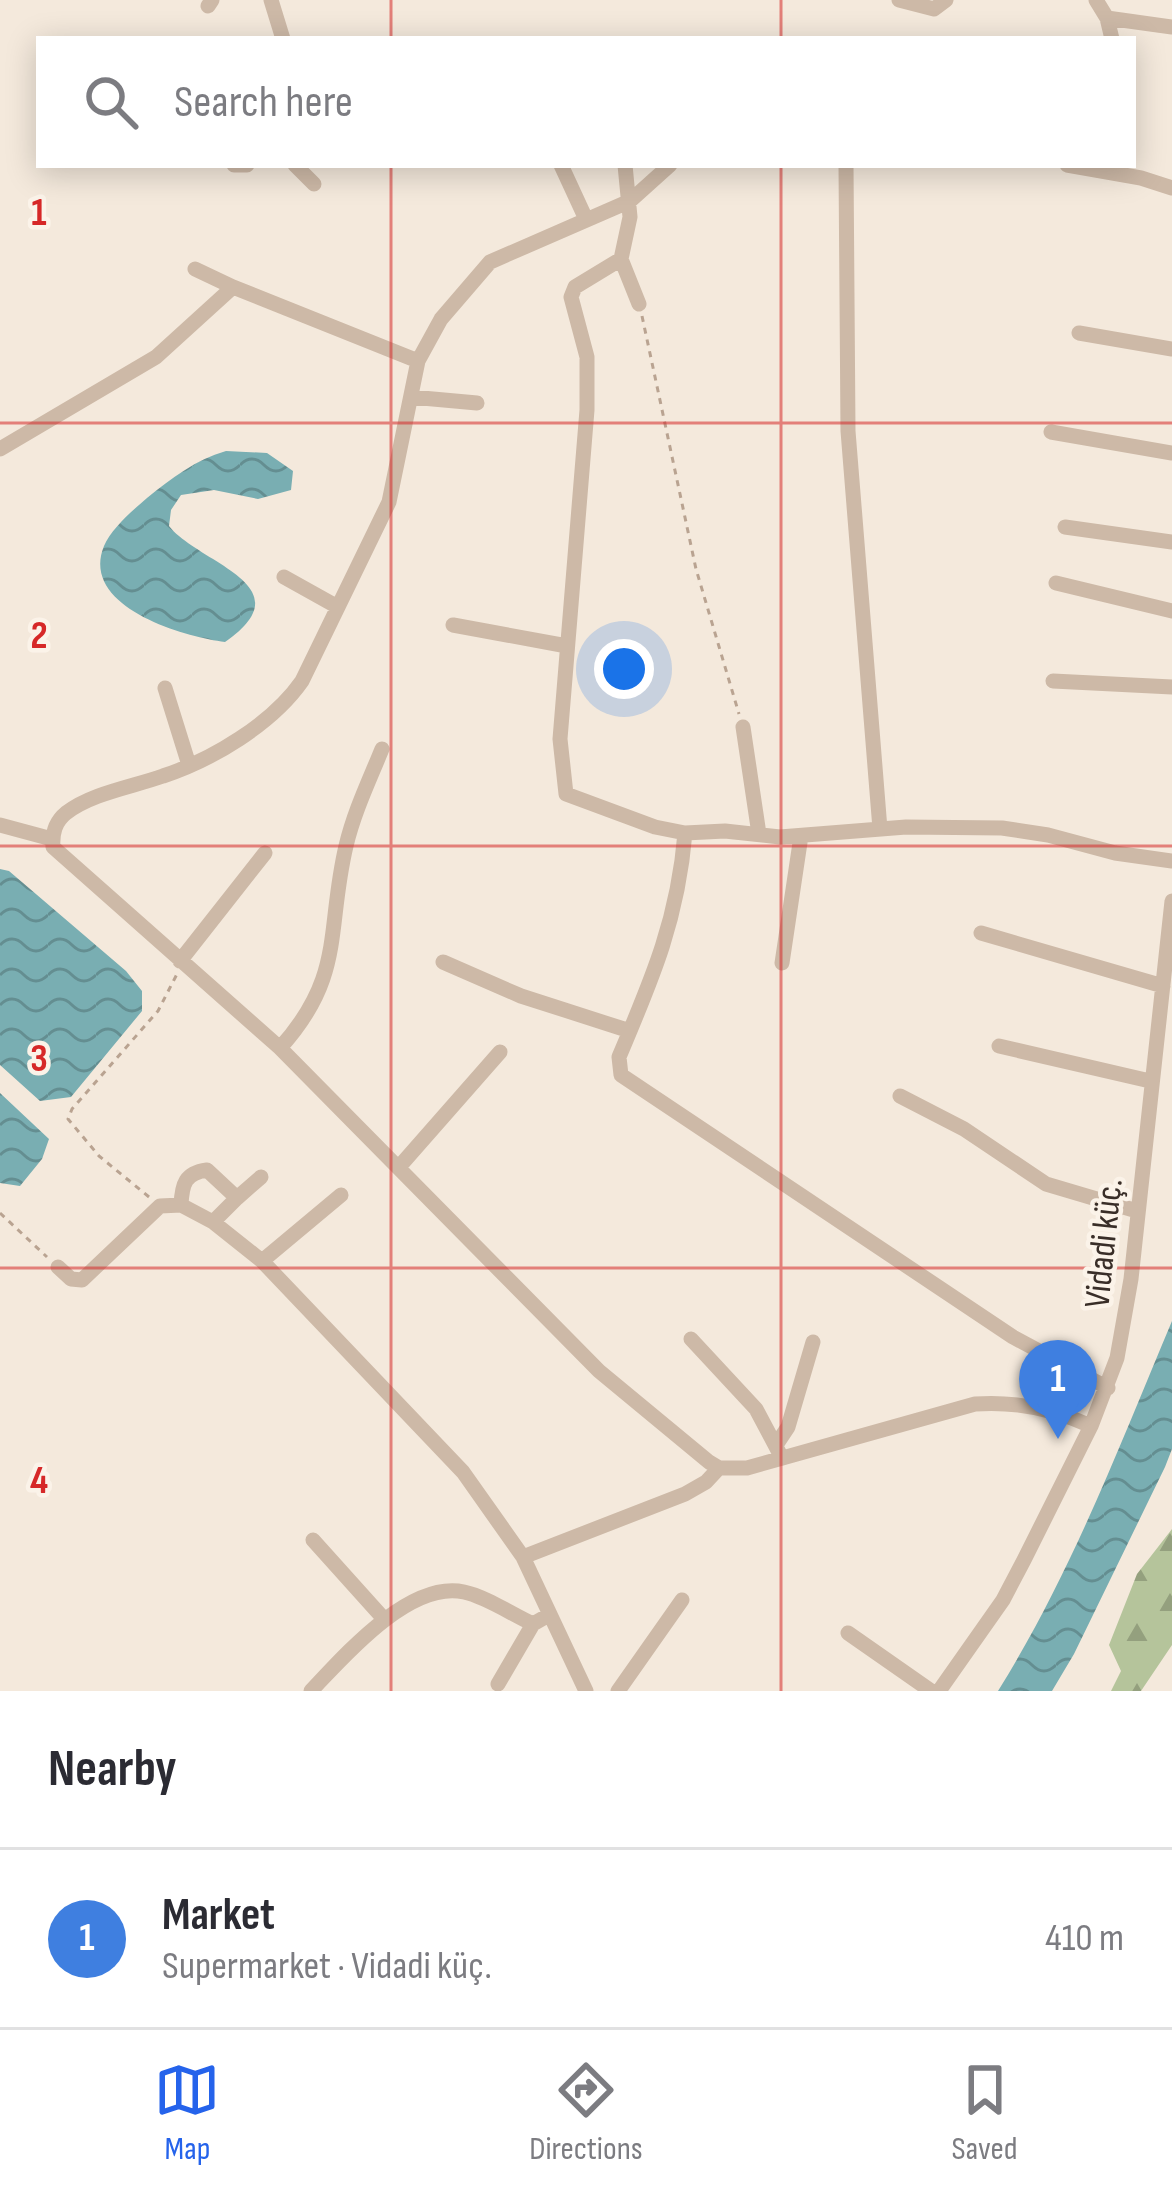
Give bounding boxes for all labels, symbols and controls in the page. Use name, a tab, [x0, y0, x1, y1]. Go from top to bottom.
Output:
search box	[36, 36, 1136, 168]
icon: search	[78, 69, 144, 135]
text: Search here	[174, 75, 353, 130]
text: 1	[31, 190, 47, 237]
text: 2	[30, 613, 48, 660]
your location	[594, 639, 654, 699]
text: 3	[30, 1036, 48, 1083]
street label: Vidadi küç.	[1076, 1176, 1133, 1310]
pin: 1	[1019, 1340, 1097, 1439]
text: 4	[30, 1458, 48, 1505]
text: Nearby	[48, 1739, 177, 1800]
text: Market	[162, 1888, 275, 1943]
text: 1	[79, 1915, 95, 1962]
text: 410 m	[1045, 1915, 1124, 1962]
text: Supermarket · Vidadi küç.	[162, 1943, 492, 1990]
tab: Map	[154, 2057, 220, 2169]
tab: Directions	[529, 2057, 643, 2169]
tab: Saved	[951, 2057, 1018, 2169]

